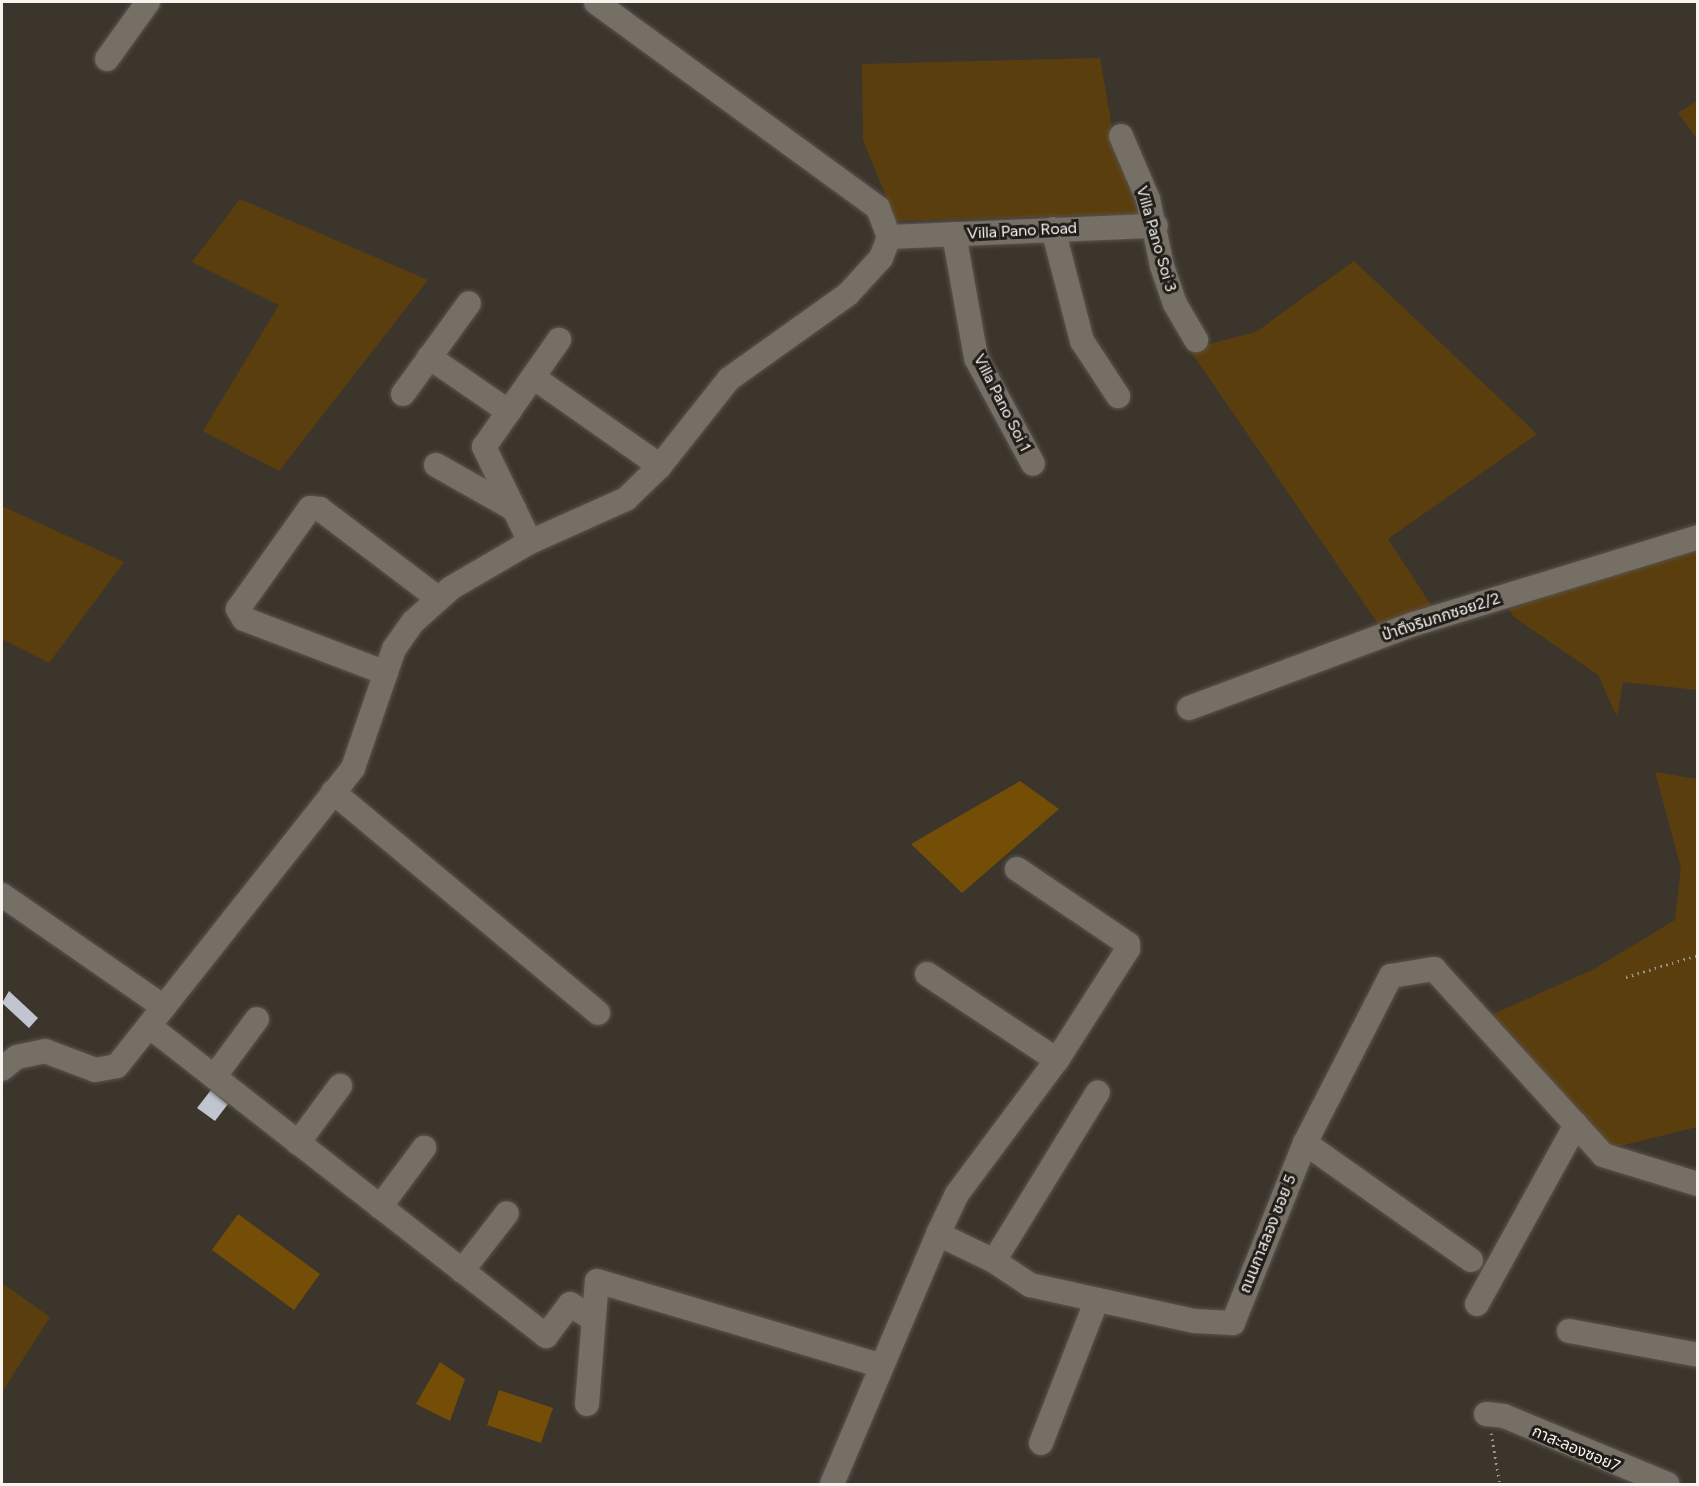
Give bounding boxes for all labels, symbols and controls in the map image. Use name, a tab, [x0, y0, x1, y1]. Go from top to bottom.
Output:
street label: Villa Pano Soi 3	[1132, 184, 1180, 294]
street label: Villa Pano Road	[966, 219, 1078, 243]
street label: Villa Pano Soi 1	[969, 351, 1035, 455]
street label: ป่าตึงริมกกซอย2/2	[1379, 589, 1503, 645]
street label: ถนนกาสลอง ซอย 5	[1235, 1172, 1301, 1296]
street label: กาสะลองซอย7	[1529, 1422, 1623, 1476]

